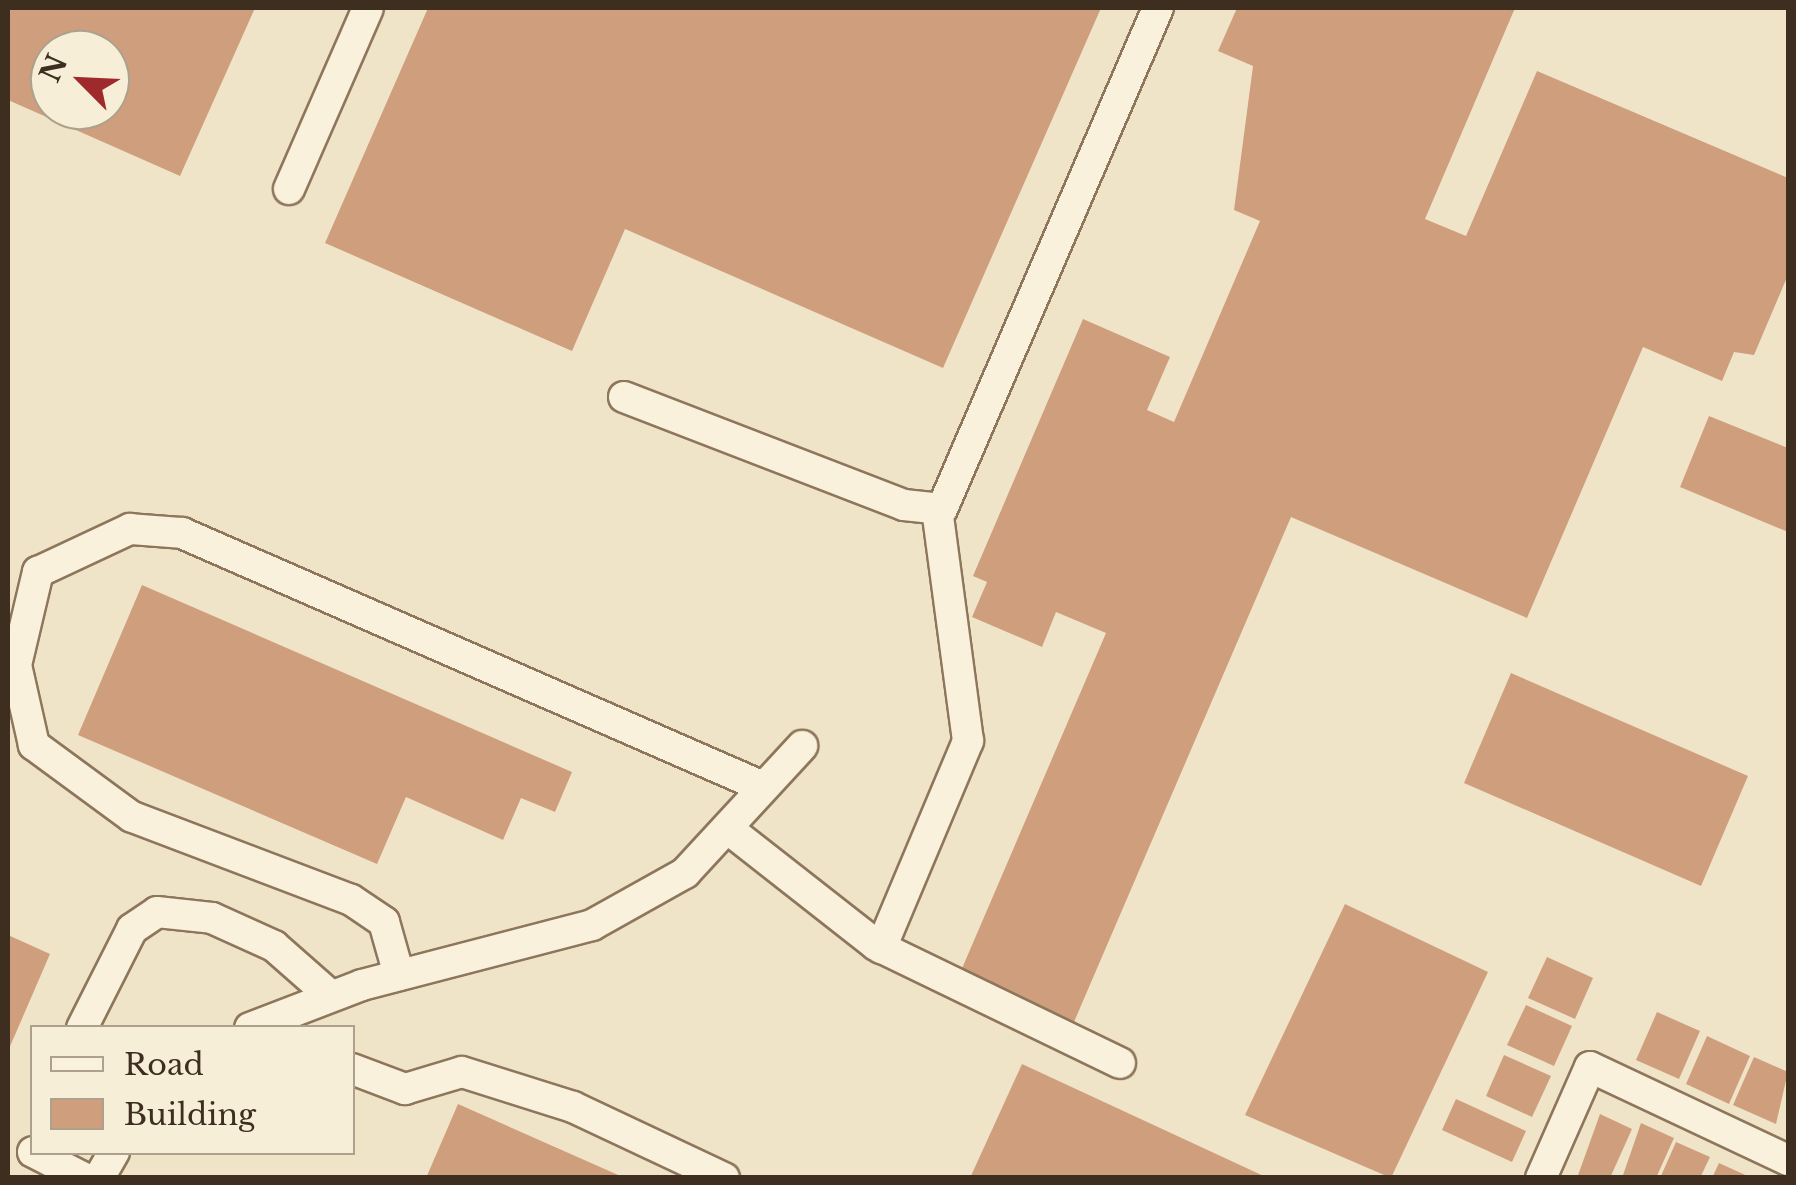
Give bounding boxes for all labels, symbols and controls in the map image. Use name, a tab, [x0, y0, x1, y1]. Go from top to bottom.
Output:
north arrow	[30, 30, 130, 130]
text: N	[33, 49, 75, 88]
legend	[30, 1025, 355, 1155]
text: Road	[124, 1046, 204, 1083]
text: Building	[124, 1096, 256, 1133]

